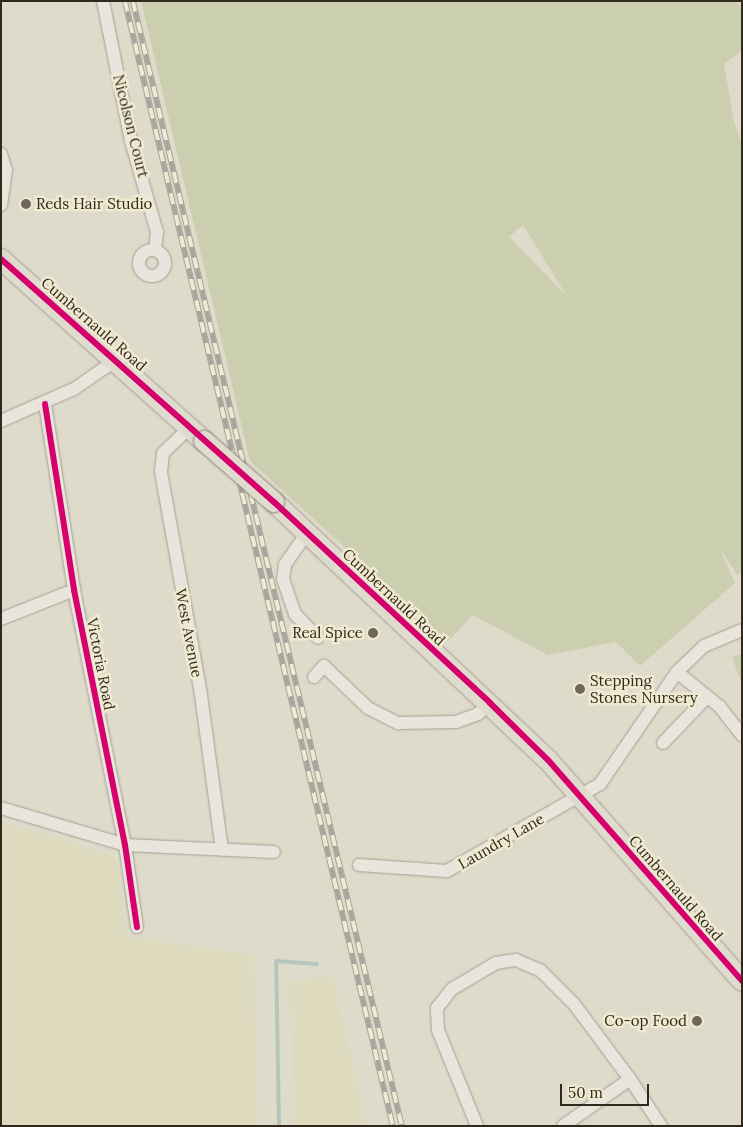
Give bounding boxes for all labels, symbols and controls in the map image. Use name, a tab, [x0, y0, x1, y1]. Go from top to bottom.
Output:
street label: Nicolson Court	[109, 72, 153, 180]
place label: Reds Hair Studio	[36, 195, 152, 213]
marker: Reds Hair Studio	[20, 198, 32, 210]
street label: Cumbernauld Road	[38, 273, 150, 375]
street label: Cumbernauld Road	[339, 545, 449, 649]
street label: West Avenue	[172, 587, 206, 679]
street label: Victoria Road	[83, 616, 119, 712]
place label: Real Spice	[292, 624, 363, 642]
marker: Real Spice	[367, 627, 379, 639]
place label: Stepping Stones Nursery	[590, 671, 698, 706]
marker: Stepping Stones Nursery	[574, 683, 586, 695]
street label: Laundry Lane	[455, 809, 547, 873]
street label: Cumbernauld Road	[625, 832, 727, 944]
place label: Co-op Food	[604, 1012, 687, 1030]
marker: Co-op Food	[691, 1015, 703, 1027]
scale bar	[563, 1074, 652, 1106]
text: 50 m	[568, 1083, 603, 1102]

